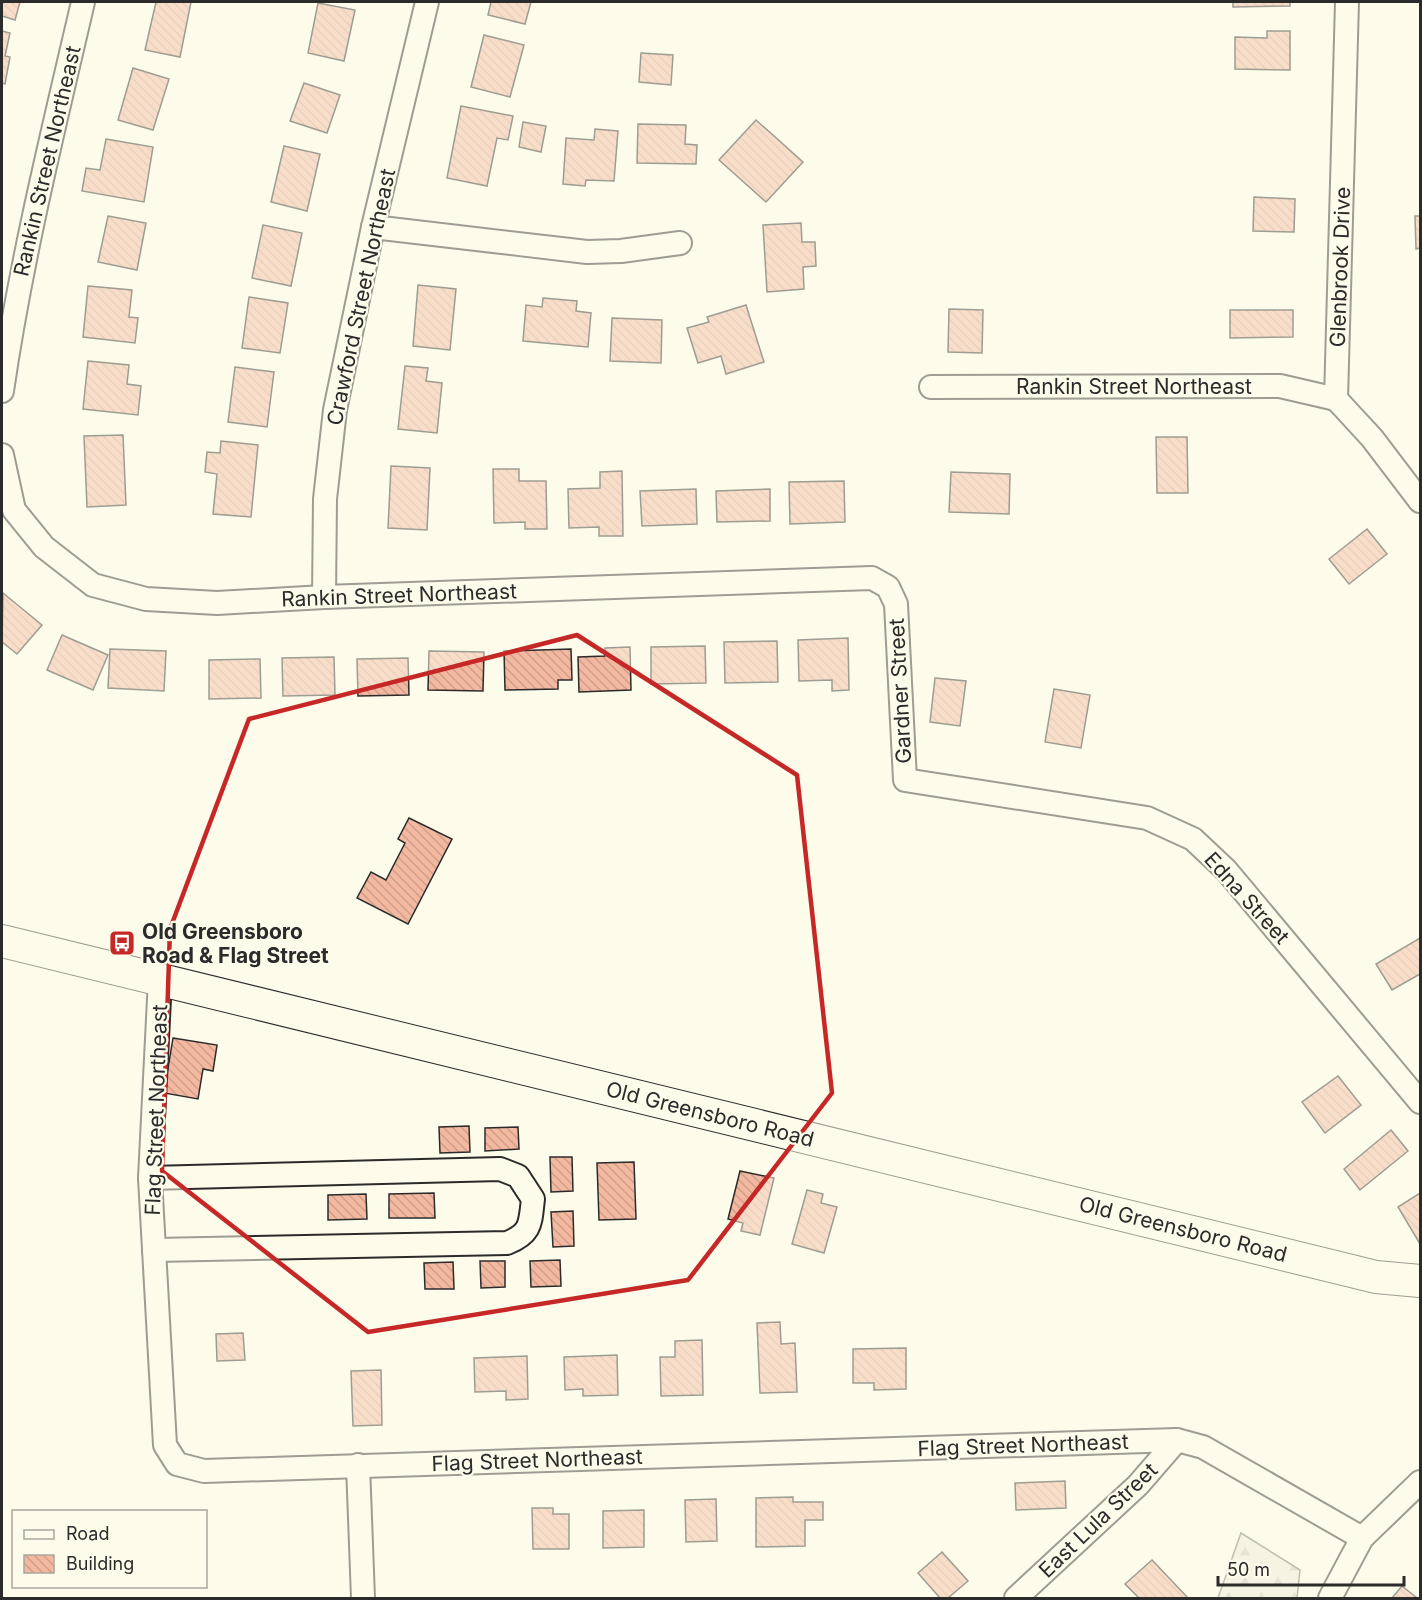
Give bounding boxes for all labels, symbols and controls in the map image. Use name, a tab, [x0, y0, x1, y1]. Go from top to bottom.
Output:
street label: Rankin Street Northeast	[8, 43, 86, 279]
street label: Crawford Street Northeast	[322, 166, 400, 428]
street label: Glenbrook Drive	[1325, 186, 1355, 348]
street label: Rankin Street Northeast	[1016, 374, 1252, 399]
street label: Rankin Street Northeast	[281, 578, 517, 612]
street label: Gardner Street	[884, 618, 916, 764]
street label: Edna Street	[1199, 847, 1295, 949]
place label: Old Greensboro Road & Flag Street	[142, 919, 329, 968]
bus stop icon: Old Greensboro Road & Flag Street	[107, 928, 137, 958]
street label: Flag Street Northeast	[140, 1004, 172, 1216]
street label: Old Greensboro Road	[604, 1076, 816, 1152]
street label: Old Greensboro Road	[1077, 1191, 1289, 1267]
street label: Flag Street Northeast	[917, 1429, 1129, 1461]
street label: Flag Street Northeast	[431, 1444, 643, 1476]
street label: East Lula Street	[1034, 1457, 1162, 1583]
legend	[12, 1510, 207, 1588]
text: Road	[66, 1523, 109, 1544]
scale bar	[1218, 1549, 1404, 1587]
text: Building	[66, 1553, 134, 1574]
text: 50 m	[1227, 1559, 1270, 1580]

